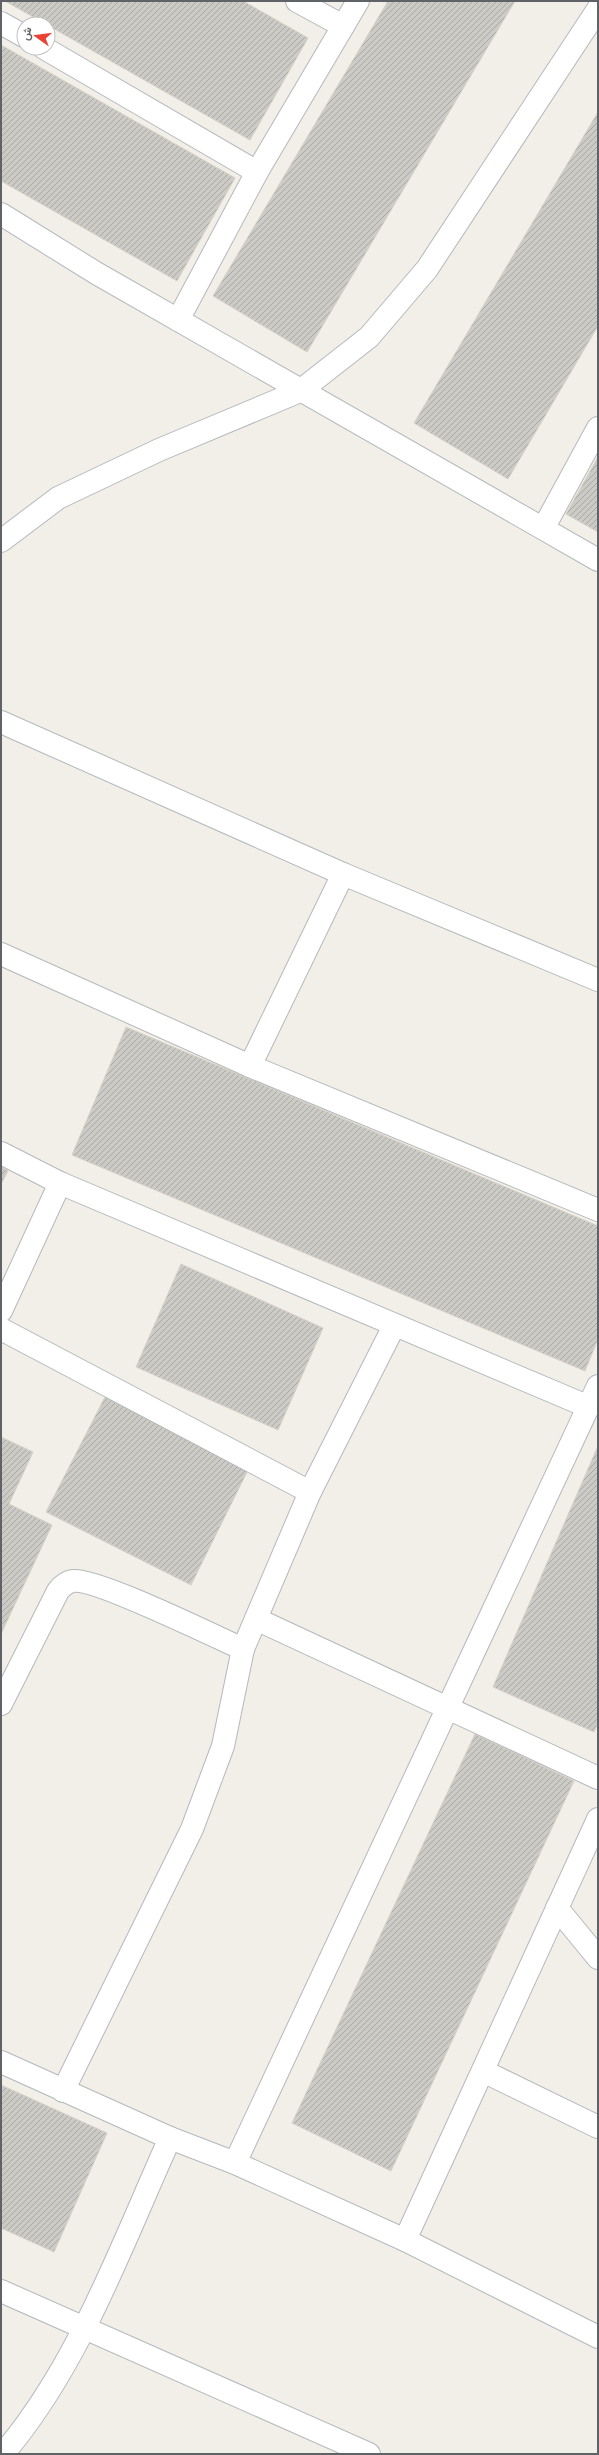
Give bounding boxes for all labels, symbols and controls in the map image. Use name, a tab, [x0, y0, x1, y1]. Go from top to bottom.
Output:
north arrow	[16, 16, 56, 56]
text: ش	[18, 25, 35, 42]

